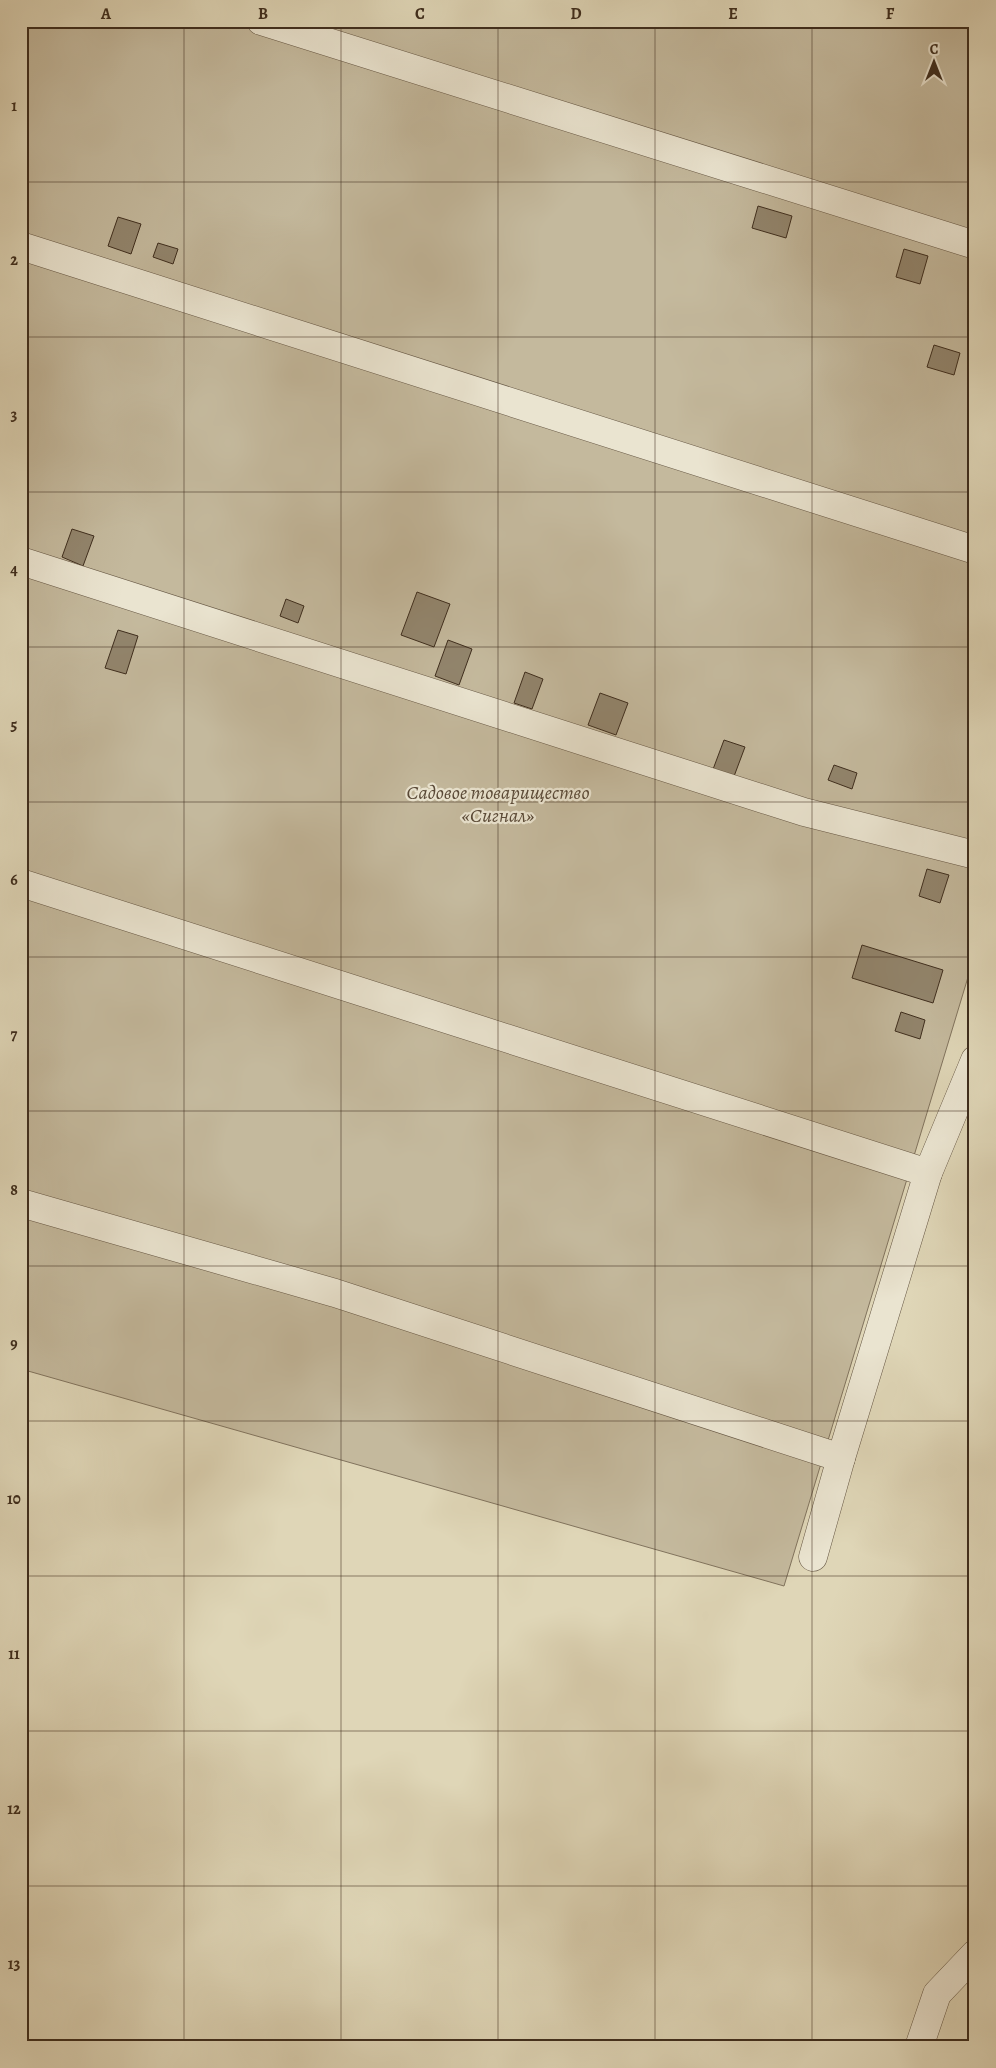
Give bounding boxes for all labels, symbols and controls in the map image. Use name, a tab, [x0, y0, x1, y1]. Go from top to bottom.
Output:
text: A	[100, 3, 112, 25]
text: B	[258, 3, 268, 25]
text: C	[415, 3, 425, 25]
text: D	[570, 3, 582, 25]
text: E	[728, 3, 738, 25]
text: F	[886, 3, 895, 25]
north arrow	[908, 38, 958, 88]
text: С	[930, 40, 939, 59]
text: 1	[11, 95, 17, 117]
text: 2	[10, 249, 18, 271]
text: 3	[11, 404, 18, 426]
text: 4	[10, 559, 18, 581]
text: 5	[11, 714, 18, 736]
park label: Садовое товарищество «Сигнал»	[406, 779, 590, 829]
text: 6	[10, 869, 18, 891]
text: 7	[11, 1024, 18, 1046]
text: 8	[10, 1179, 18, 1201]
text: 9	[10, 1333, 18, 1355]
text: 10	[7, 1488, 21, 1510]
text: 11	[8, 1643, 20, 1665]
text: 12	[7, 1798, 21, 1820]
text: 13	[8, 1953, 20, 1975]

